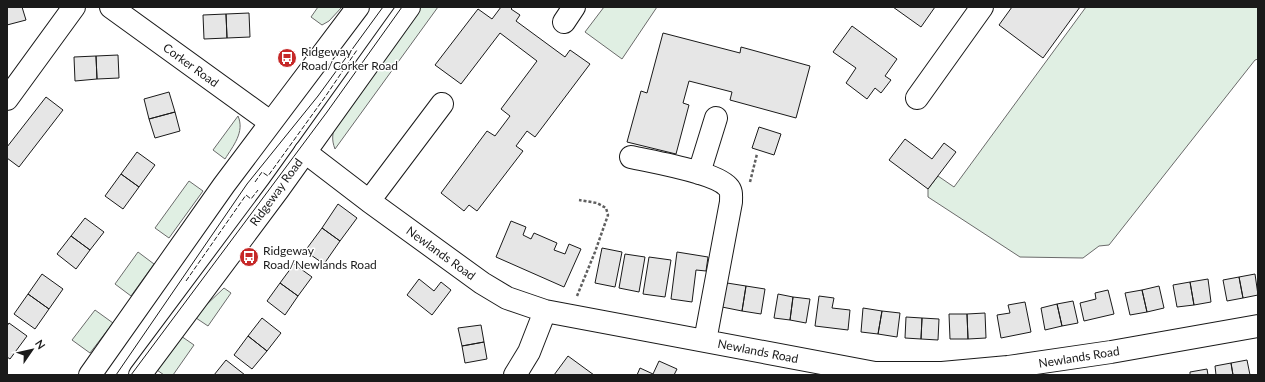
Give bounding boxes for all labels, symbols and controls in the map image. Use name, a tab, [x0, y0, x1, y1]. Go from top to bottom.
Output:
street label: Corker Road	[160, 40, 222, 90]
place label: Ridgeway Road/Corker Road	[301, 44, 398, 73]
bus stop icon: Ridgeway Road/Corker Road	[276, 47, 298, 69]
street label: Ridgeway Road	[246, 155, 306, 229]
street label: Newlands Road	[404, 223, 478, 283]
place label: Ridgeway Road/Newlands Road	[263, 243, 377, 272]
bus stop icon: Ridgeway Road/Newlands Road	[238, 246, 260, 268]
north arrow	[12, 330, 52, 370]
street label: Newlands Road	[716, 336, 800, 366]
text: N	[33, 337, 48, 351]
street label: Newlands Road	[1037, 343, 1121, 371]

